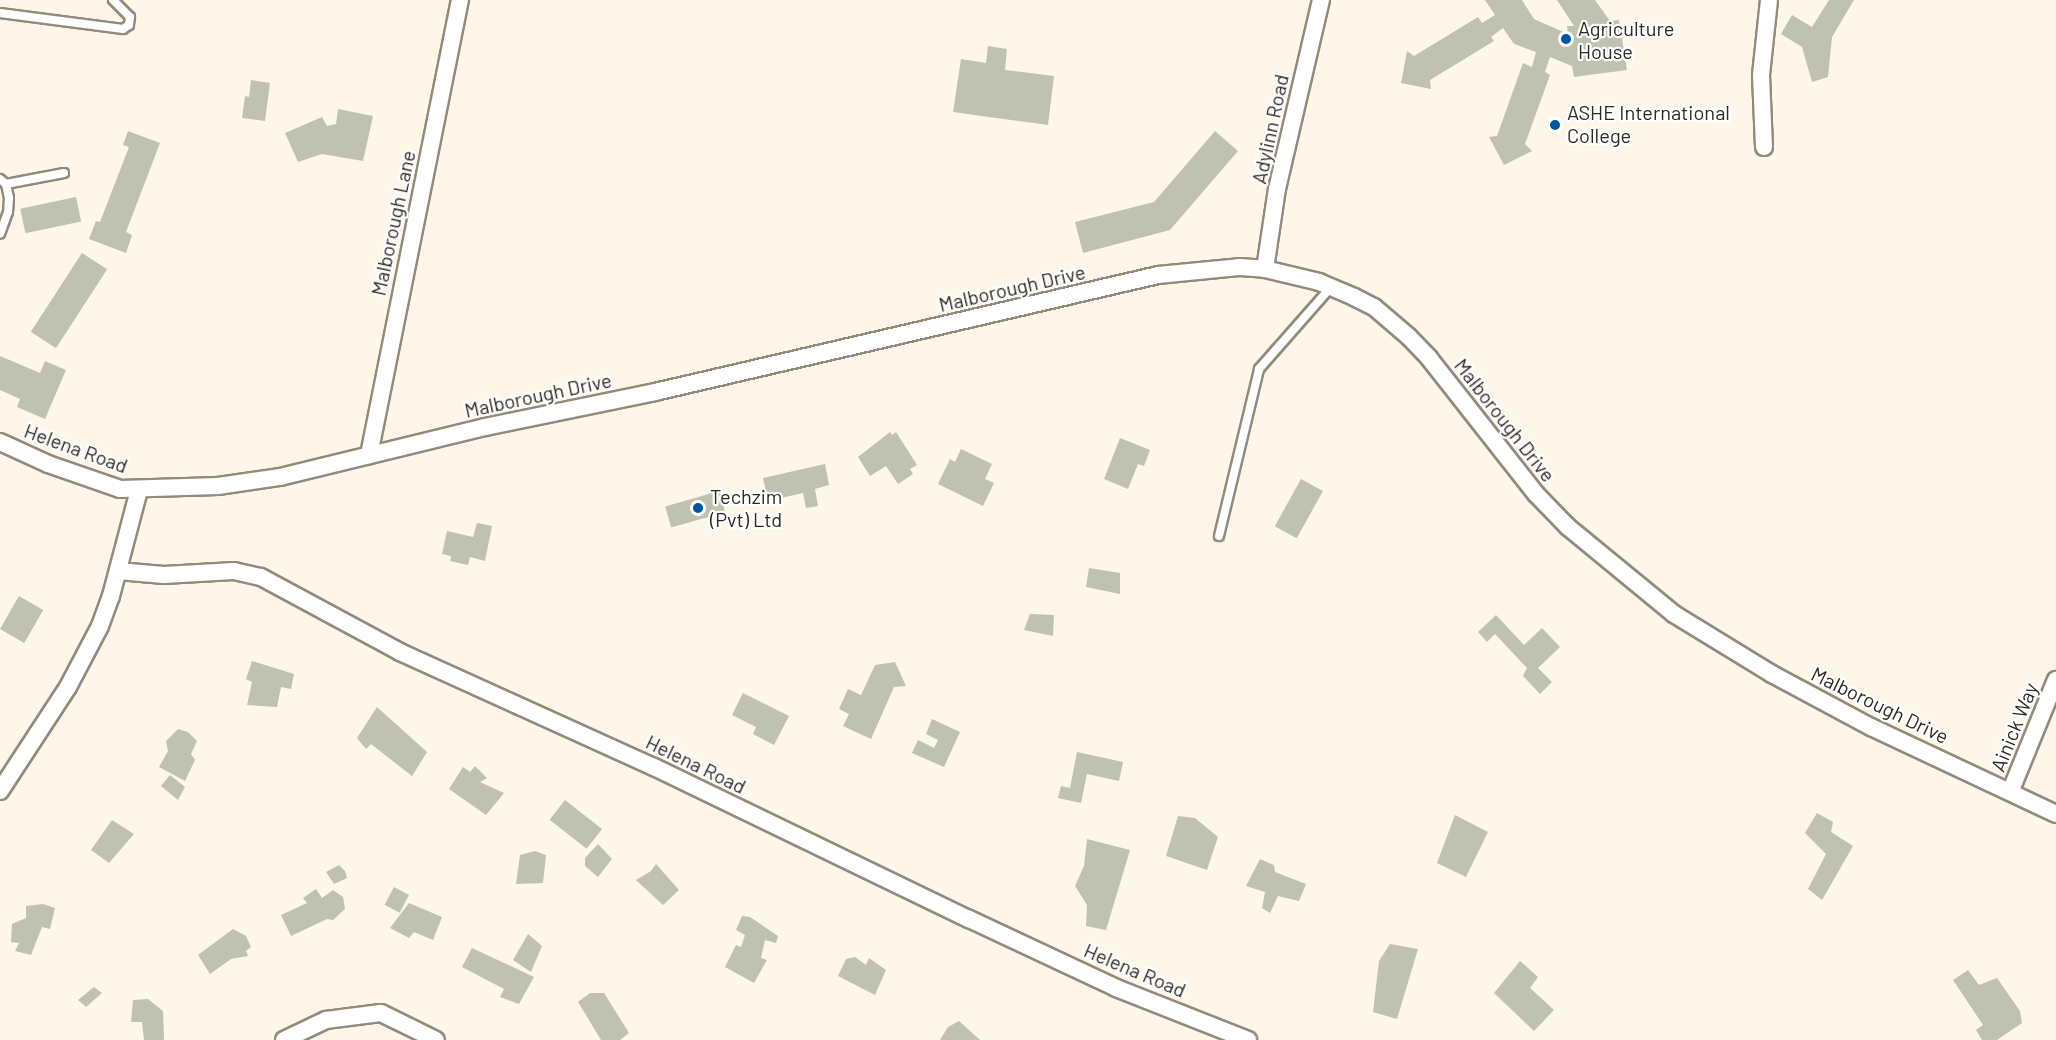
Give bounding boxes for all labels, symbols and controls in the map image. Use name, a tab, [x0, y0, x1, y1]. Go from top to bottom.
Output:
place label: Agriculture House	[1578, 16, 1674, 63]
marker: Agriculture House	[1559, 32, 1573, 46]
street label: Adylinn Road	[1247, 72, 1293, 186]
place label: ASHE International College	[1567, 101, 1730, 148]
marker: ASHE International College	[1548, 118, 1562, 132]
street label: Malborough Lane	[366, 148, 420, 298]
street label: Malborough Drive	[936, 259, 1088, 317]
street label: Malborough Drive	[1449, 354, 1561, 486]
street label: Malborough Drive	[462, 368, 614, 422]
street label: Helena Road	[21, 418, 131, 478]
place label: Techzim (Pvt) Ltd	[710, 484, 782, 531]
marker: Techzim (Pvt) Ltd	[691, 501, 705, 515]
street label: Malborough Drive	[1807, 661, 1953, 749]
street label: Ainick Way	[1985, 679, 2043, 775]
street label: Helena Road	[642, 729, 750, 799]
street label: Helena Road	[1081, 938, 1189, 1002]

